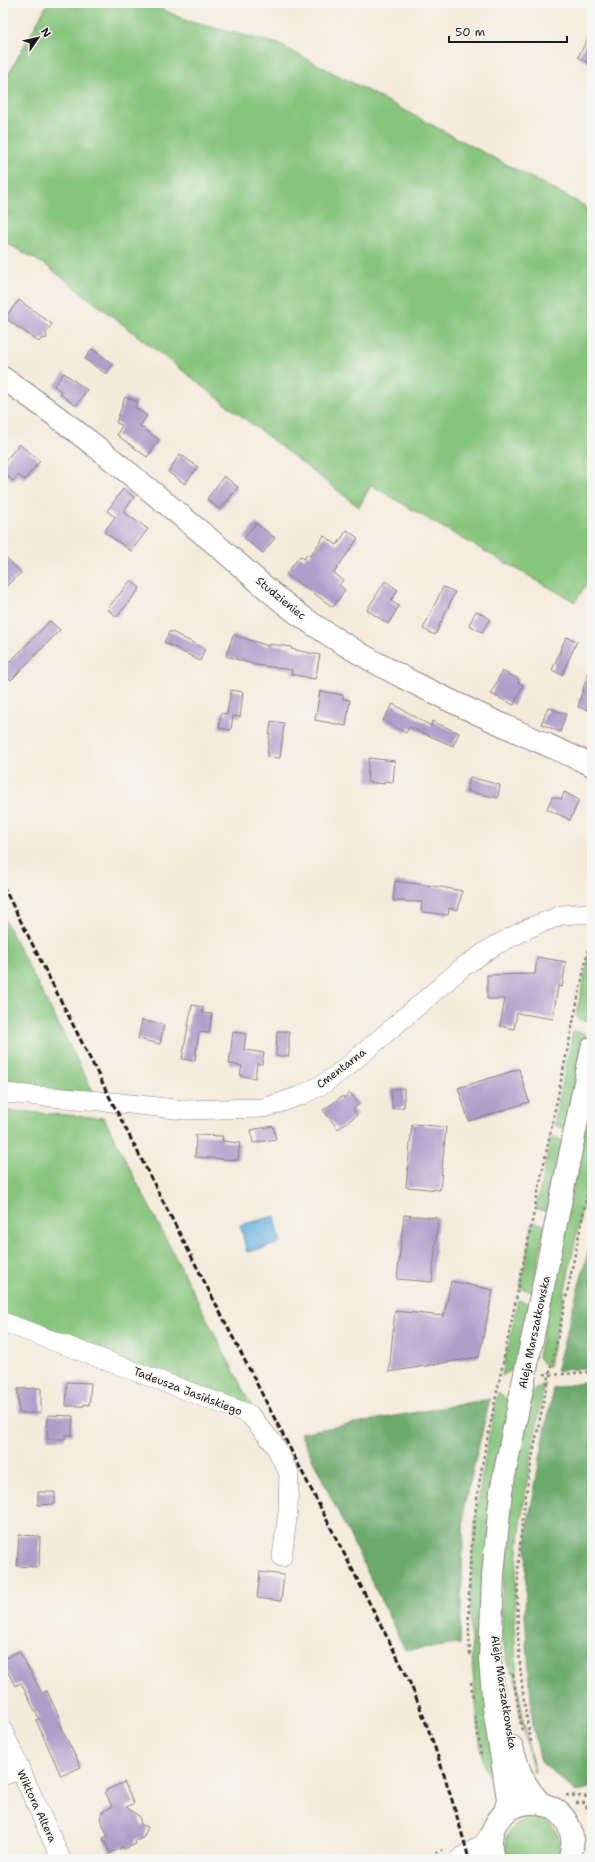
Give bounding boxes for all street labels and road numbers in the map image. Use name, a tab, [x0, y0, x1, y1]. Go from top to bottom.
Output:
street label: Studzieniec	[253, 574, 309, 623]
street label: Cmentarna	[314, 1045, 369, 1092]
street label: Aleja Marszałkowska	[515, 1274, 554, 1390]
street label: Tadeusza Jasińskiego	[131, 1364, 245, 1419]
street label: Aleja Marszałkowska	[487, 1634, 520, 1750]
street label: Wiktora Altera	[13, 1767, 60, 1845]

